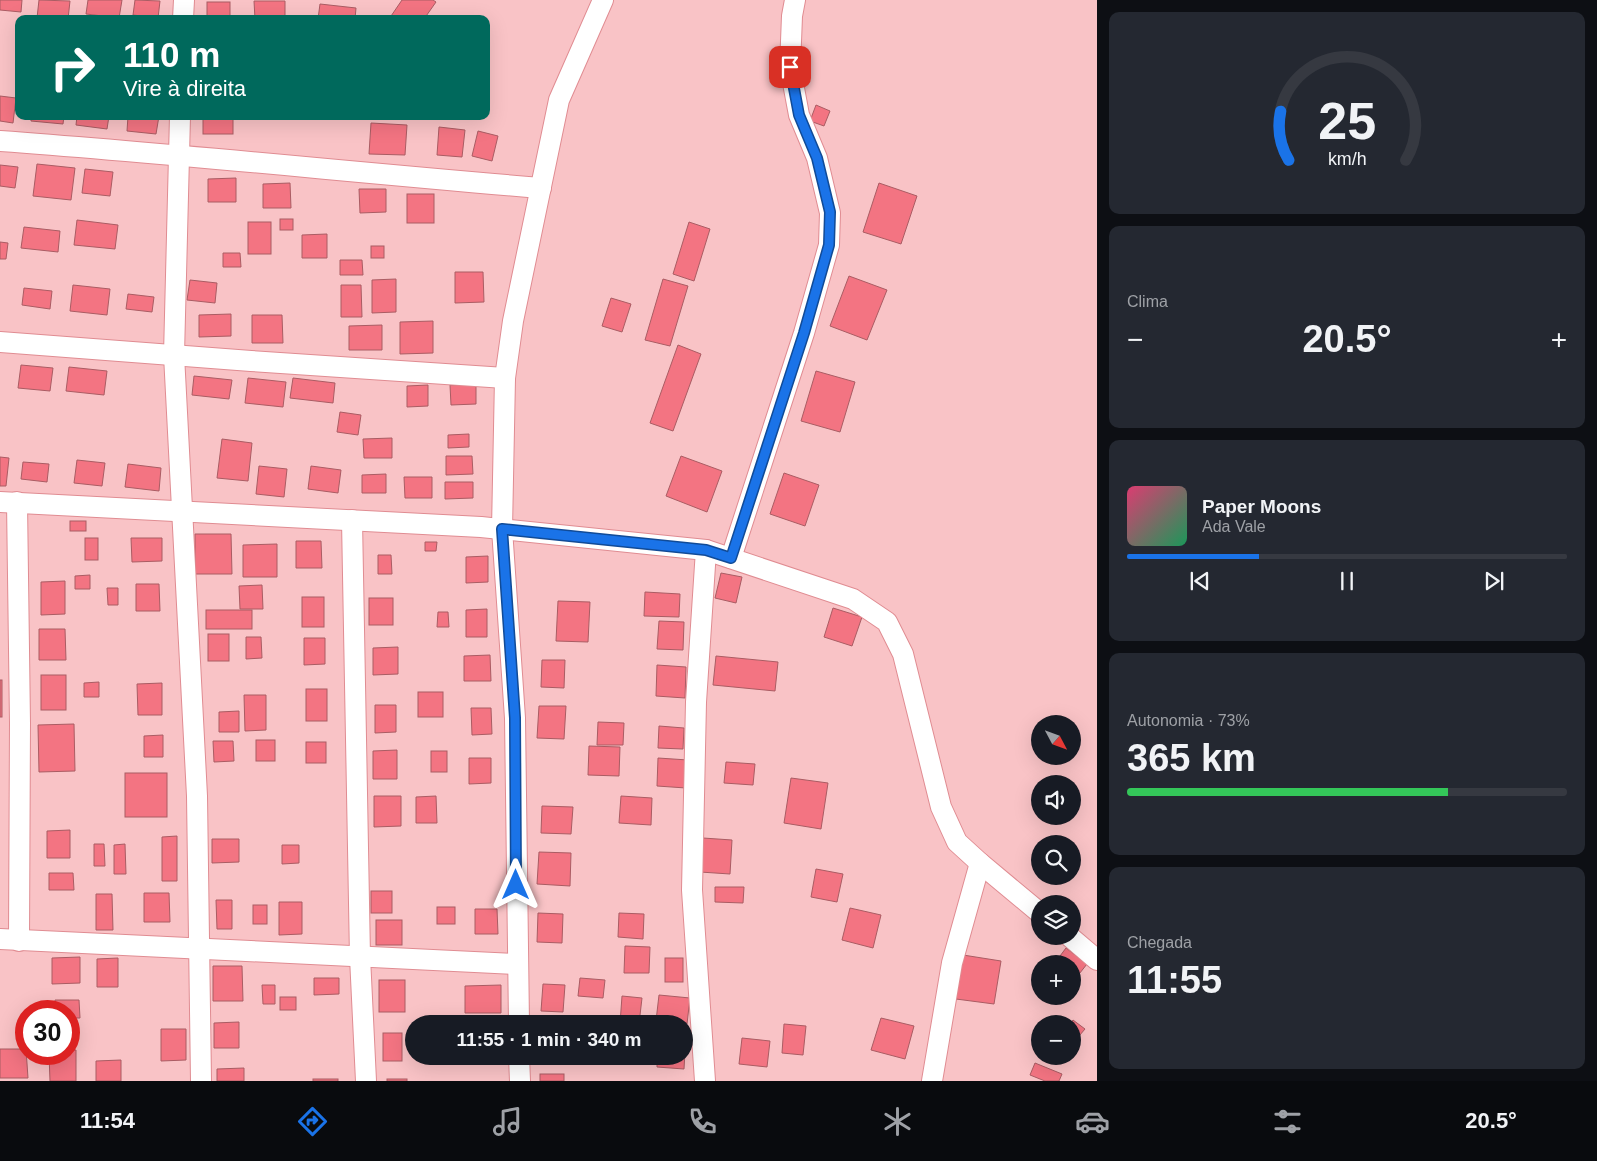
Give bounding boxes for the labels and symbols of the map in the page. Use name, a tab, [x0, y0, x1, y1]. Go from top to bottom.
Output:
pin	[769, 46, 811, 88]
north arrow	[1031, 715, 1081, 765]
position arrow	[489, 858, 541, 910]
speed limit sign: 30	[15, 1000, 80, 1065]

